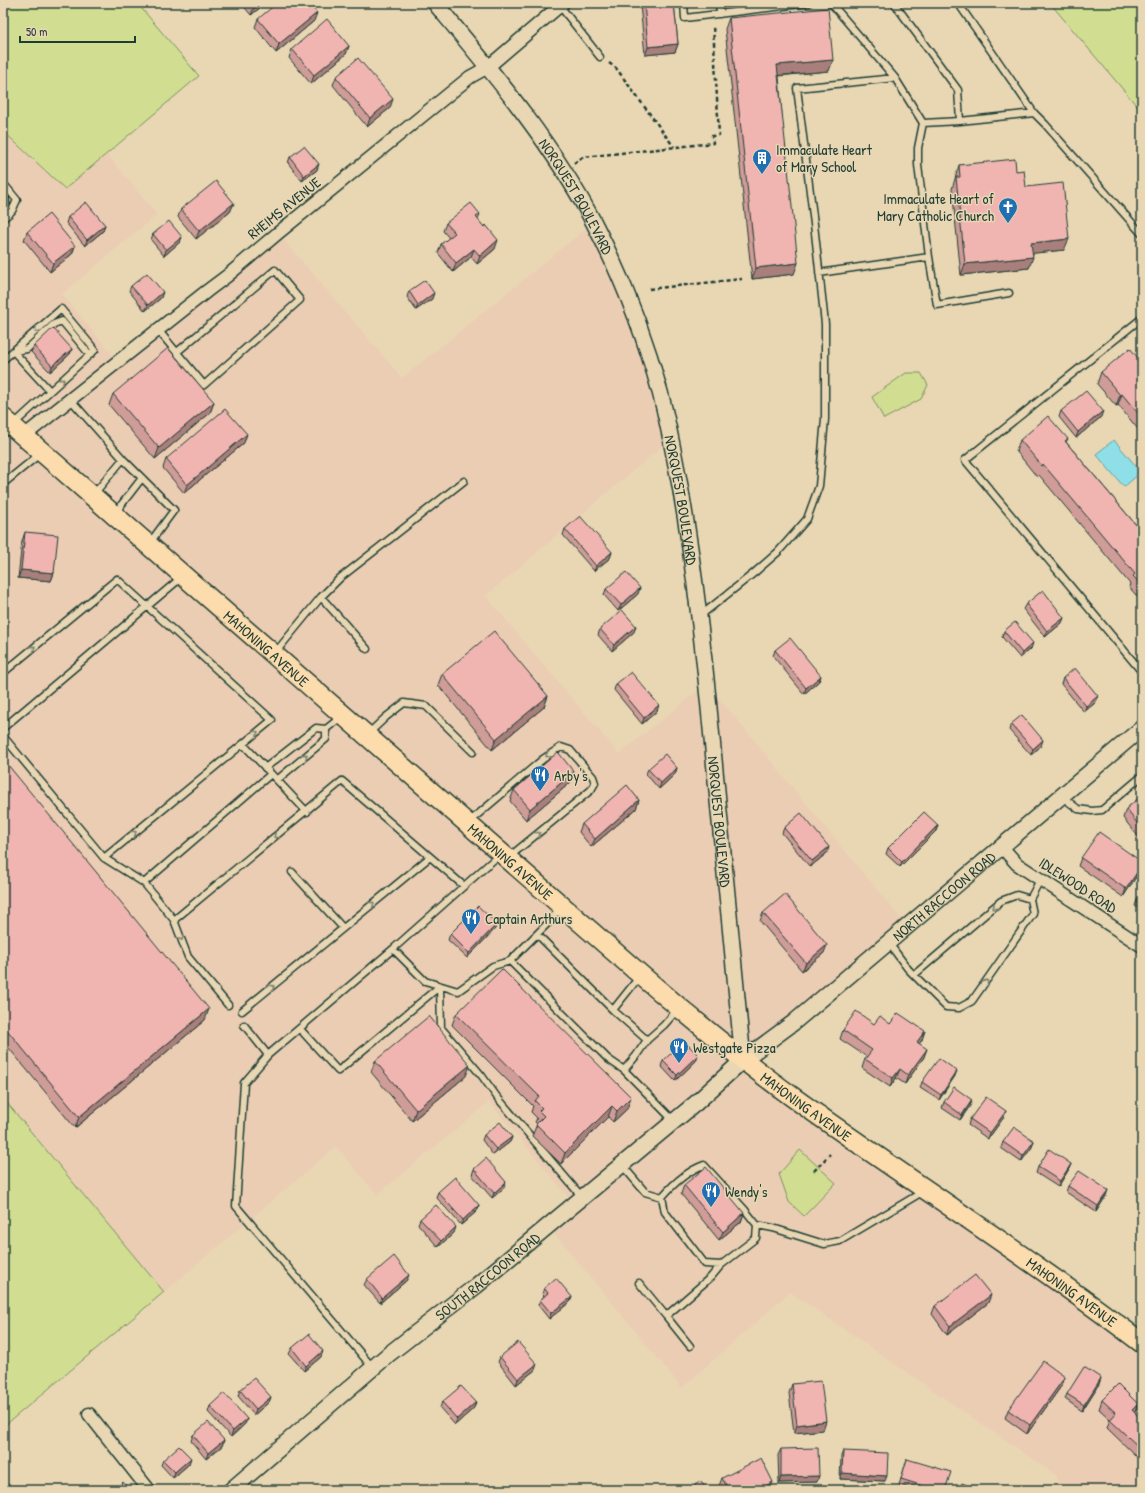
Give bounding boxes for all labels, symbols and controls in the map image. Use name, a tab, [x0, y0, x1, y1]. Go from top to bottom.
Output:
scale bar	[20, 18, 135, 44]
text: 50 m	[26, 23, 47, 40]
street label: NORQUEST BOULEVARD	[534, 134, 619, 259]
place label: Immaculate Heart of Mary School	[776, 139, 873, 177]
building icon: Immaculate Heart of Mary School	[751, 147, 773, 175]
street label: RHEIMS AVENUE	[243, 172, 325, 244]
place label: Immaculate Heart of Mary Catholic Church	[877, 188, 995, 226]
church icon: Immaculate Heart of Mary Catholic Church	[997, 196, 1019, 224]
one-way arrow	[35, 325, 42, 332]
one-way arrow	[57, 378, 65, 385]
street label: NORQUEST BOULEVARD	[660, 433, 703, 567]
street label: MAHONING AVENUE	[219, 605, 314, 692]
one-way arrow	[28, 646, 36, 653]
one-way arrow	[252, 731, 259, 738]
one-way arrow	[545, 750, 552, 758]
one-way arrow	[301, 754, 308, 761]
street label: NORQUEST BOULEVARD	[703, 755, 737, 889]
restaurant icon: Arby's	[529, 764, 551, 792]
place label: Arby's	[554, 765, 588, 786]
street label: MAHONING AVENUE	[463, 818, 558, 905]
one-way arrow	[129, 831, 137, 838]
one-way arrow	[533, 831, 540, 838]
one-way arrow	[274, 832, 281, 839]
street label: NORTH RACCOON ROAD	[887, 846, 1000, 945]
street label: IDLEWOOD ROAD	[1035, 852, 1122, 919]
one-way arrow	[368, 902, 375, 909]
one-way arrow	[992, 902, 999, 909]
restaurant icon: Captain Arthurs	[460, 907, 482, 935]
place label: Captain Arthurs	[485, 908, 572, 929]
one-way arrow	[177, 935, 185, 942]
one-way arrow	[981, 979, 988, 986]
one-way arrow	[267, 984, 274, 991]
restaurant icon: Westgate Pizza	[668, 1036, 690, 1064]
place label: Westgate Pizza	[693, 1037, 776, 1058]
street label: MAHONING AVENUE	[756, 1067, 856, 1146]
restaurant icon: Wendy's	[700, 1180, 722, 1208]
place label: Wendy's	[725, 1181, 768, 1202]
street label: SOUTH RACCOON ROAD	[430, 1226, 545, 1325]
street label: MAHONING AVENUE	[1022, 1252, 1122, 1332]

